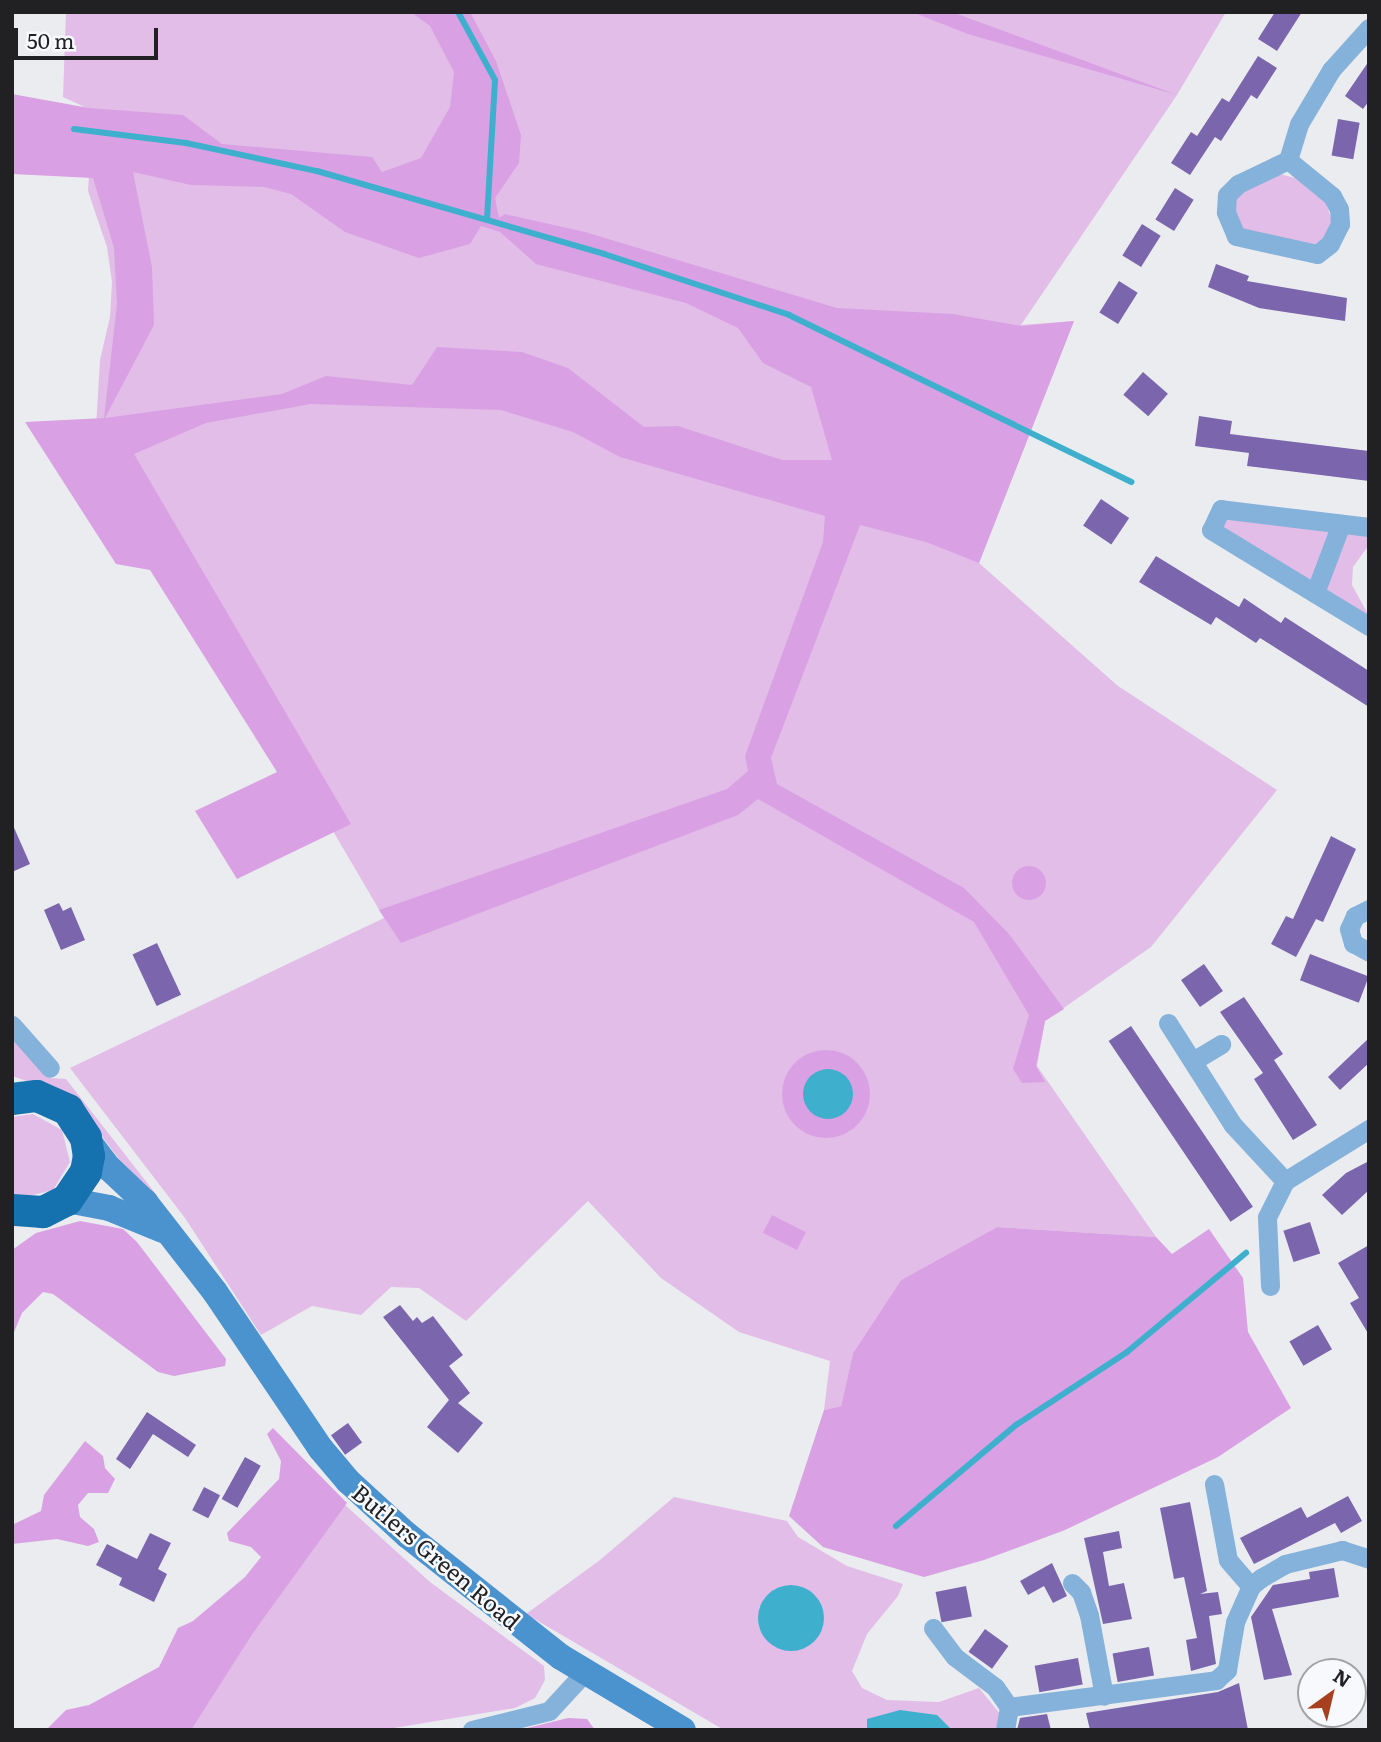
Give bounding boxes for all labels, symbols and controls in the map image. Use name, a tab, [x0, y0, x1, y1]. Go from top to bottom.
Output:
scale bar	[18, 14, 161, 58]
text: 50 m	[27, 24, 74, 55]
street label: Butlers Green Road	[347, 1478, 527, 1634]
north arrow	[1297, 1658, 1367, 1728]
text: N	[1328, 1661, 1357, 1693]

